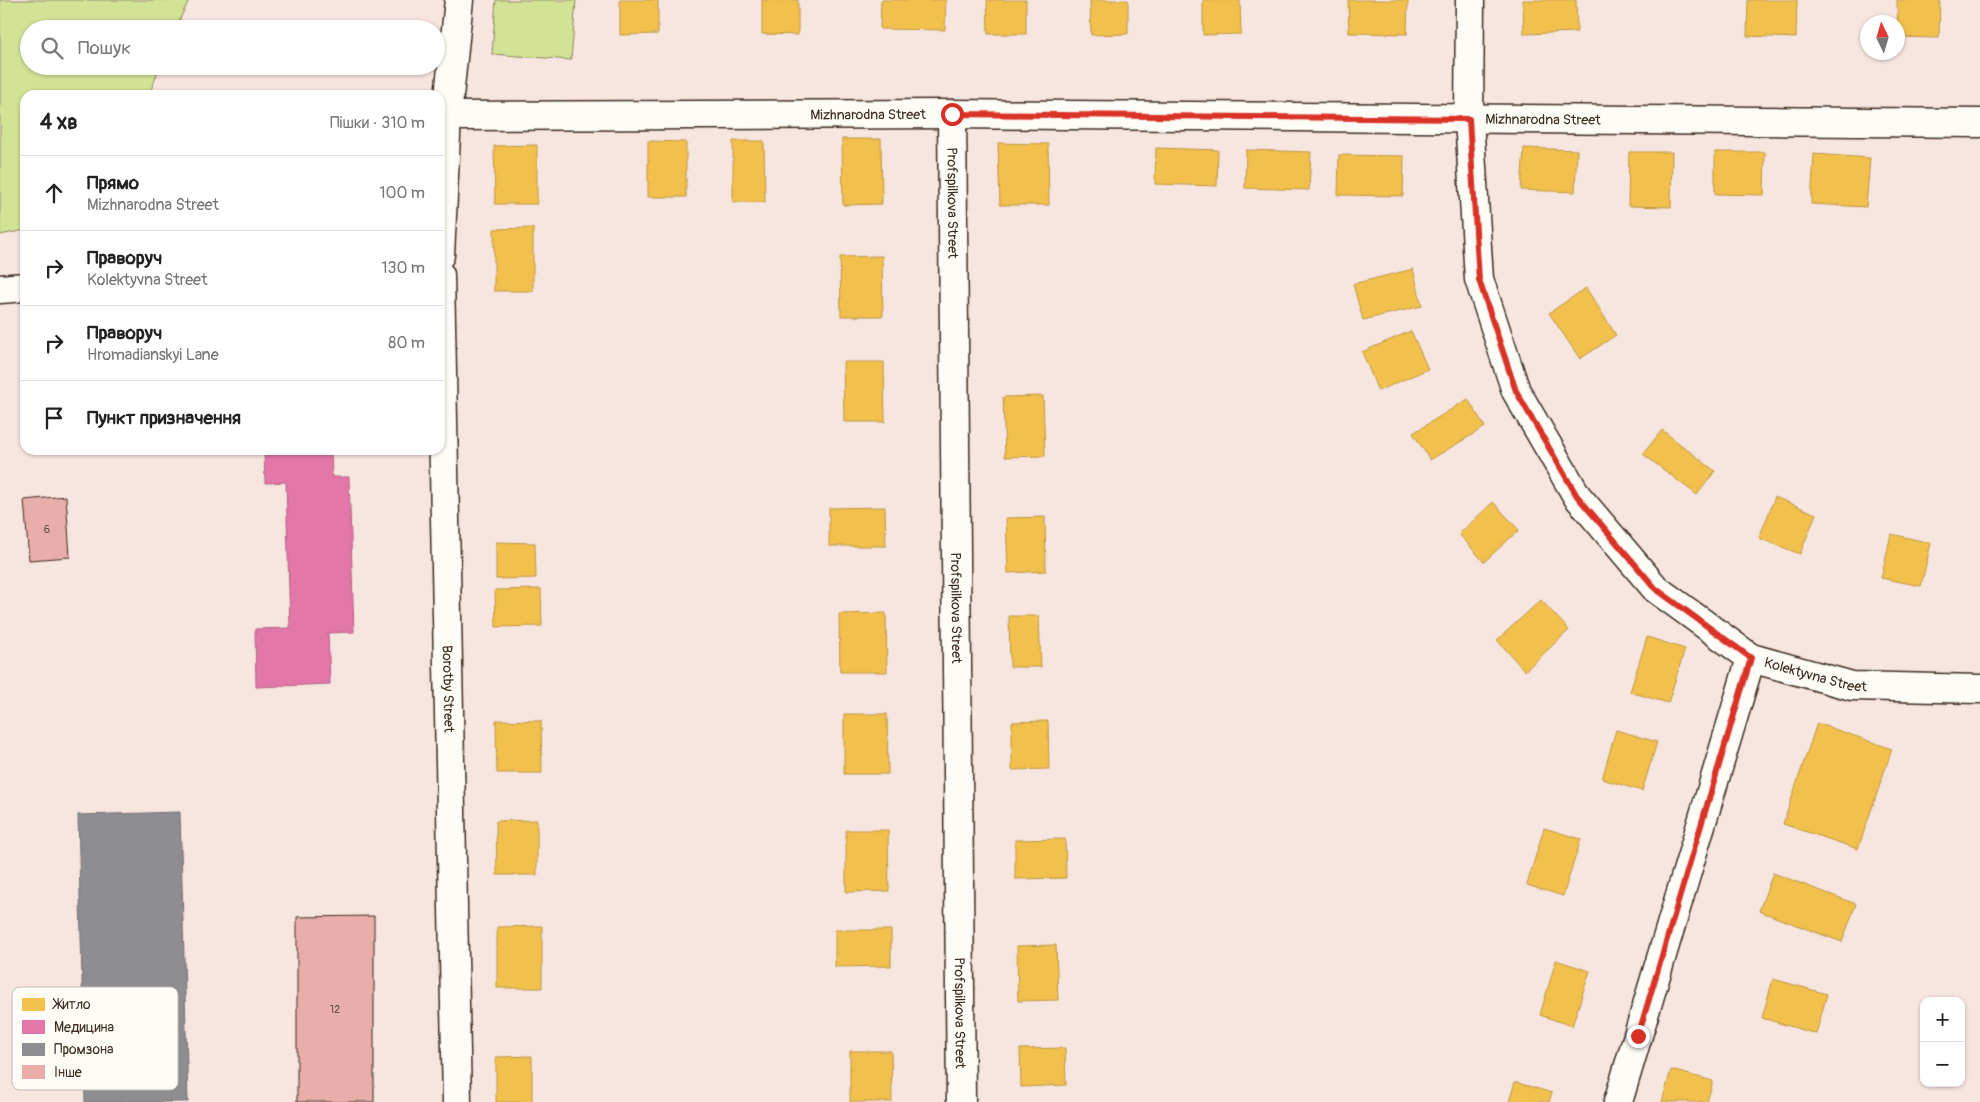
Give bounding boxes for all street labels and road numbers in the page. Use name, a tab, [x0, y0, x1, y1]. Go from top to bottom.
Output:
street label: Mizhnarodna Street	[810, 106, 926, 123]
street label: Mizhnarodna Street	[1485, 110, 1601, 128]
street label: Profspilkova Street	[944, 147, 962, 259]
street label: Profspilkova Street	[947, 552, 966, 664]
street label: Borotby Street	[439, 645, 458, 733]
street label: Kolektyvna Street	[1762, 654, 1867, 695]
street label: Profspilkova Street	[951, 957, 969, 1069]

